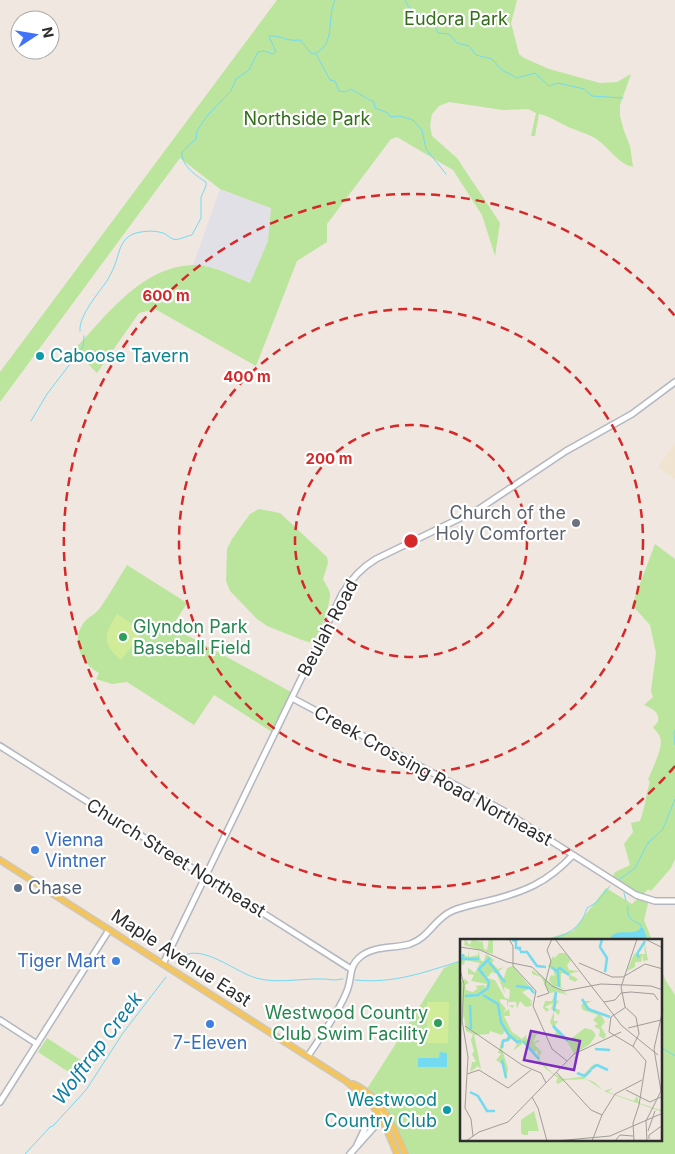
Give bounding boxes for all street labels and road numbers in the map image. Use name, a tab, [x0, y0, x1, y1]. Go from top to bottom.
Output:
street label: Beulah Road	[293, 576, 362, 680]
street label: Creek Crossing Road Northeast	[311, 701, 556, 850]
street label: Church Street Northeast	[83, 794, 270, 921]
street label: Maple Avenue East	[108, 905, 255, 1011]

